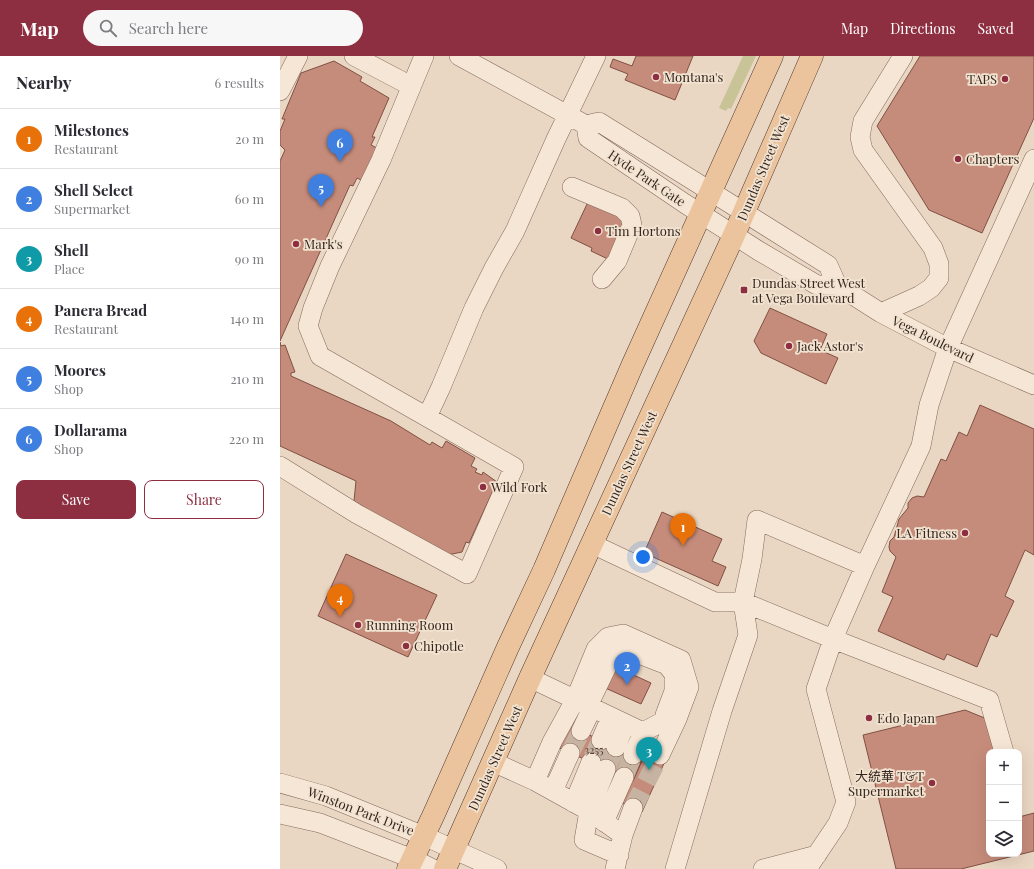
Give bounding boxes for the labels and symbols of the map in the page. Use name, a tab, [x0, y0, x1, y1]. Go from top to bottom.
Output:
place label: Montana's	[664, 68, 723, 85]
place label: TAPS	[967, 70, 997, 87]
marker: Montana's	[651, 72, 661, 82]
marker: TAPS	[1000, 74, 1010, 84]
street label: Dundas Street West	[733, 112, 793, 223]
pin: 6	[327, 129, 353, 162]
street label: Hyde Park Gate	[605, 145, 690, 210]
place label: Chapters	[966, 150, 1020, 167]
marker: Chapters	[953, 154, 963, 164]
pin: 5	[308, 174, 334, 207]
place label: Tim Hortons	[606, 222, 681, 239]
marker: Tim Hortons	[593, 226, 603, 236]
place label: Mark's	[304, 235, 343, 252]
marker: Mark's	[291, 239, 301, 249]
place label: Dundas Street West at Vega Boulevard	[752, 274, 866, 306]
marker: Dundas Street West at Vega Boulevard	[739, 285, 749, 295]
street label: Vega Boulevard	[889, 311, 977, 366]
place label: Jack Astor's	[796, 337, 864, 354]
marker: Jack Astor's	[784, 341, 794, 351]
street label: Dundas Street West	[597, 408, 660, 518]
place label: Wild Fork	[490, 478, 548, 495]
marker: Wild Fork	[478, 482, 488, 492]
pin: 1	[670, 513, 696, 546]
place label: LA Fitness	[896, 524, 957, 541]
marker: LA Fitness	[960, 528, 970, 538]
your location	[633, 547, 653, 567]
pin: 4	[327, 584, 353, 617]
place label: Running Room	[366, 616, 454, 633]
marker: Running Room	[353, 620, 363, 630]
place label: Chipotle	[414, 637, 464, 654]
marker: Chipotle	[401, 641, 411, 651]
pin: 2	[614, 652, 640, 685]
street label: Dundas Street West	[464, 702, 525, 813]
place label: Edo Japan	[877, 709, 935, 726]
marker: Edo Japan	[864, 713, 874, 723]
pin: 3	[636, 737, 662, 770]
house number: 3255	[584, 742, 604, 757]
place label: 大統華 T&T Supermarket	[848, 767, 924, 799]
marker: 大統華 T&T Supermarket	[927, 778, 937, 788]
street label: Winston Park Drive	[304, 782, 417, 839]

